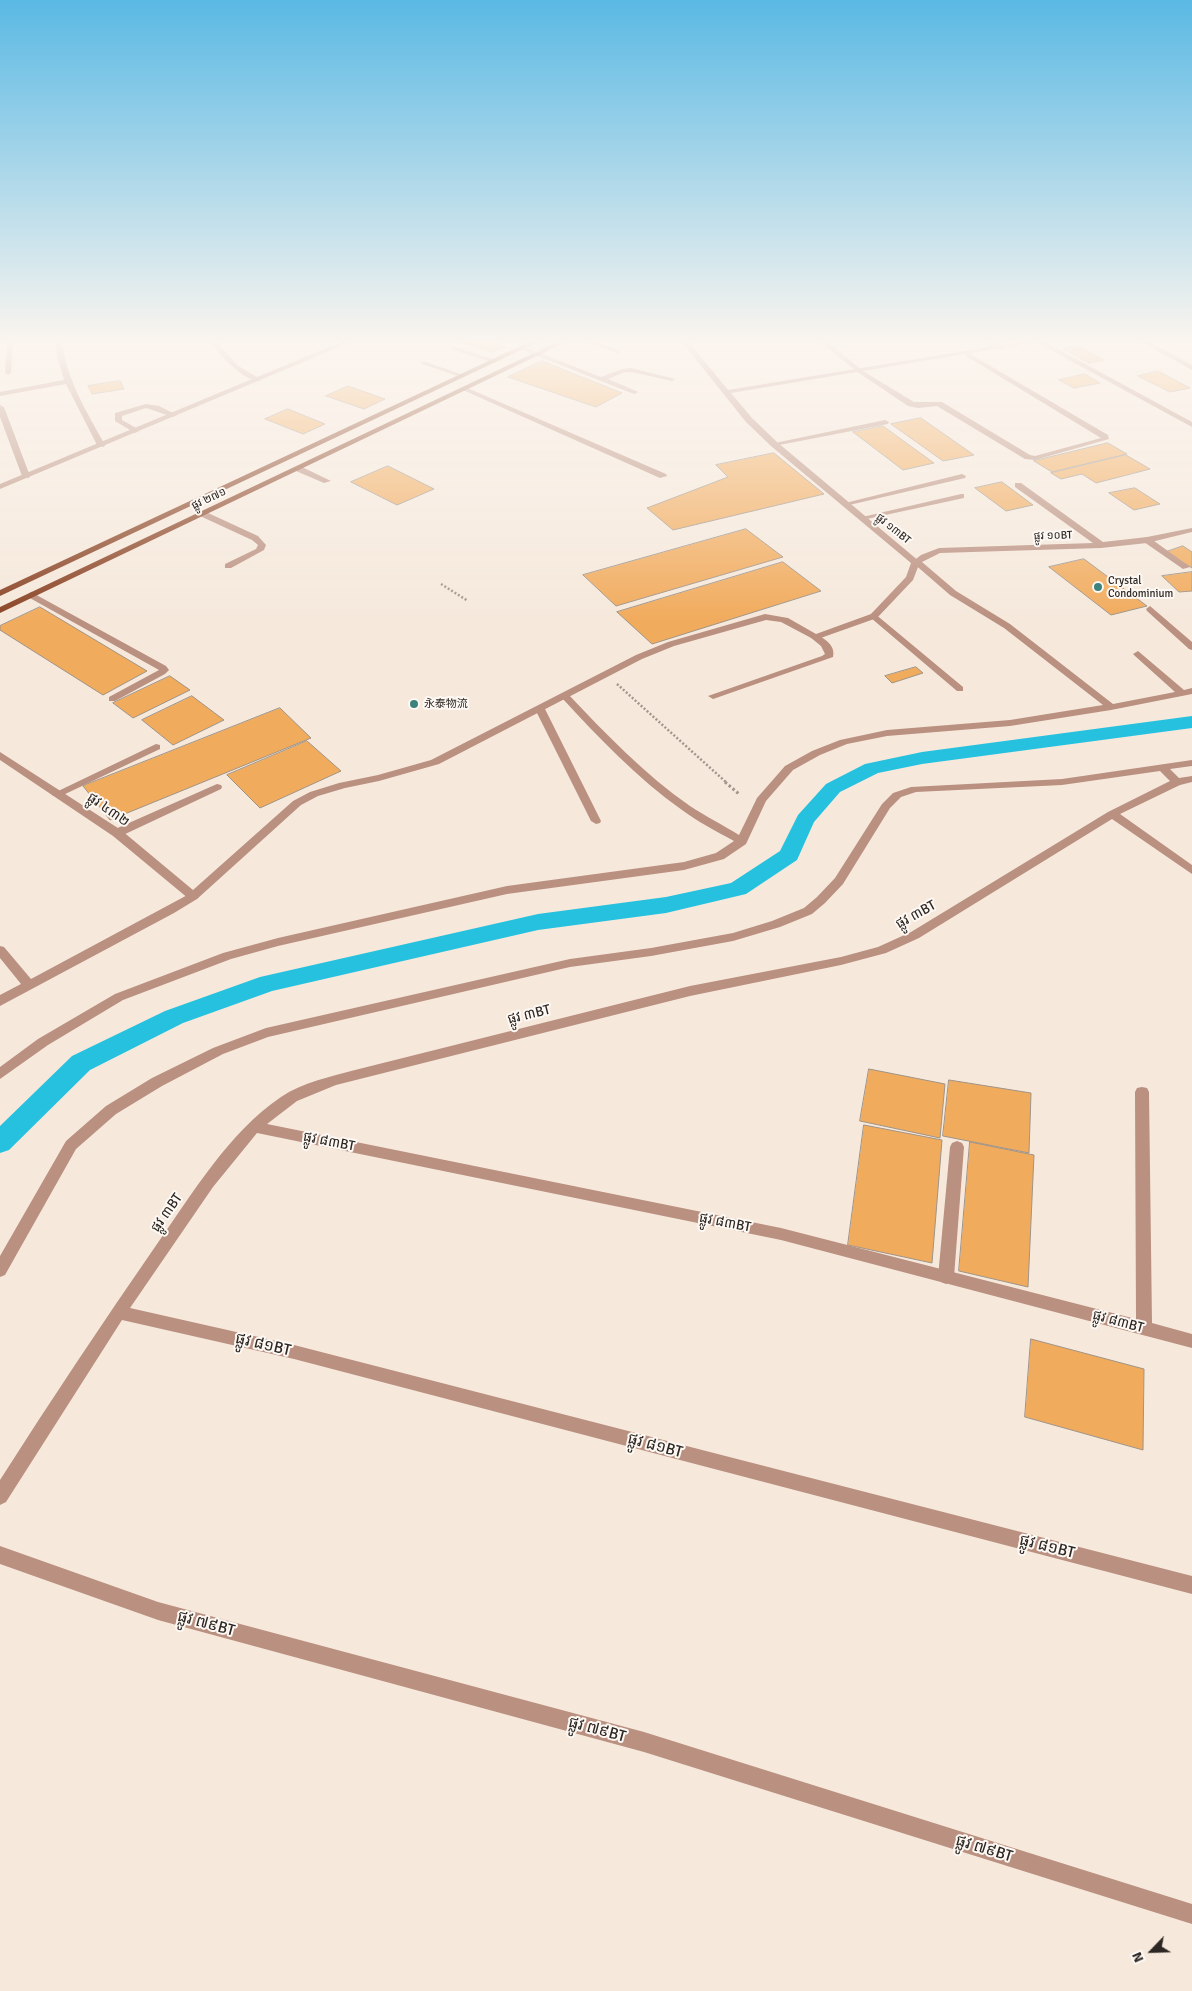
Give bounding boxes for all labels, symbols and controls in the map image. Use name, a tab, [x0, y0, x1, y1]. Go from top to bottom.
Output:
street label: ផ្លូវ ២៧១	[190, 485, 228, 513]
street label: ផ្លូវ ១៣BT	[873, 511, 913, 547]
street label: ផ្លូវ ១០BT	[1033, 529, 1073, 543]
place label: Crystal Condominium	[1108, 574, 1173, 600]
marker: Crystal Condominium	[1092, 581, 1104, 593]
place label: 永泰物流	[424, 697, 468, 711]
marker: 永泰物流	[408, 698, 420, 710]
street label: ផ្លូវ ៤៣២	[84, 789, 132, 831]
street label: ផ្លូវ ៣BT	[893, 897, 939, 933]
street label: ផ្លូវ ៣BT	[506, 1002, 552, 1028]
street label: ផ្លូវ ៨៣BT	[302, 1129, 356, 1155]
street label: ផ្លូវ ៣BT	[148, 1190, 186, 1236]
street label: ផ្លូវ ៨៣BT	[698, 1210, 752, 1236]
street label: ផ្លូវ ៨៣BT	[1090, 1307, 1146, 1337]
street label: ផ្លូវ ៨១BT	[233, 1329, 293, 1361]
street label: ផ្លូវ ៨១BT	[625, 1429, 685, 1463]
street label: ផ្លូវ ៨១BT	[1017, 1531, 1077, 1563]
street label: ផ្លូវ ៧៩BT	[175, 1607, 237, 1641]
street label: ផ្លូវ ៧៩BT	[566, 1713, 628, 1747]
street label: ផ្លូវ ៧៩BT	[953, 1831, 1015, 1867]
north arrow	[1127, 1926, 1177, 1976]
text: N	[1128, 1949, 1148, 1965]

